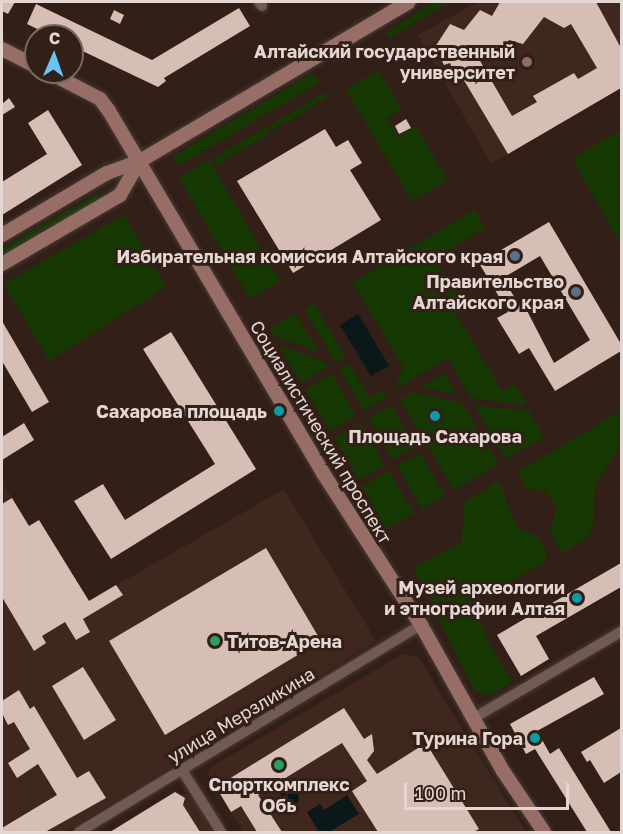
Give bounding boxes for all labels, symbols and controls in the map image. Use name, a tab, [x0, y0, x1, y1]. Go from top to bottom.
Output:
north arrow	[24, 24, 84, 84]
text: С	[49, 28, 61, 48]
place label: Алтайский государственный университет	[254, 41, 515, 84]
marker: Алтайский государственный университет	[520, 55, 534, 69]
place label: Избирательная комиссия Алтайского края	[117, 245, 503, 267]
marker: Избирательная комиссия Алтайского края	[508, 249, 522, 263]
place label: Правительство Алтайского края	[413, 271, 564, 314]
marker: Правительство Алтайского края	[569, 285, 583, 299]
street label: Социалистический проспект	[246, 317, 396, 547]
place label: Сахарова площадь	[96, 400, 267, 422]
marker: Сахарова площадь	[272, 404, 286, 418]
marker: Площадь Сахарова	[428, 409, 442, 423]
place label: Площадь Сахарова	[348, 425, 522, 447]
place label: Музей археологии и этнографии Алтая	[384, 577, 565, 620]
marker: Музей археологии и этнографии Алтая	[570, 591, 584, 605]
place label: Титов-Арена	[227, 630, 342, 652]
marker: Титов-Арена	[208, 634, 222, 648]
street label: улица Мерзликина	[164, 663, 318, 767]
place label: Турина Гора	[412, 727, 523, 749]
marker: Турина Гора	[528, 731, 542, 745]
marker: Спорткомплекс Обь	[272, 758, 286, 772]
scale bar	[407, 771, 572, 809]
place label: Спорткомплекс Обь	[208, 774, 350, 816]
text: 100 m	[415, 782, 466, 804]

